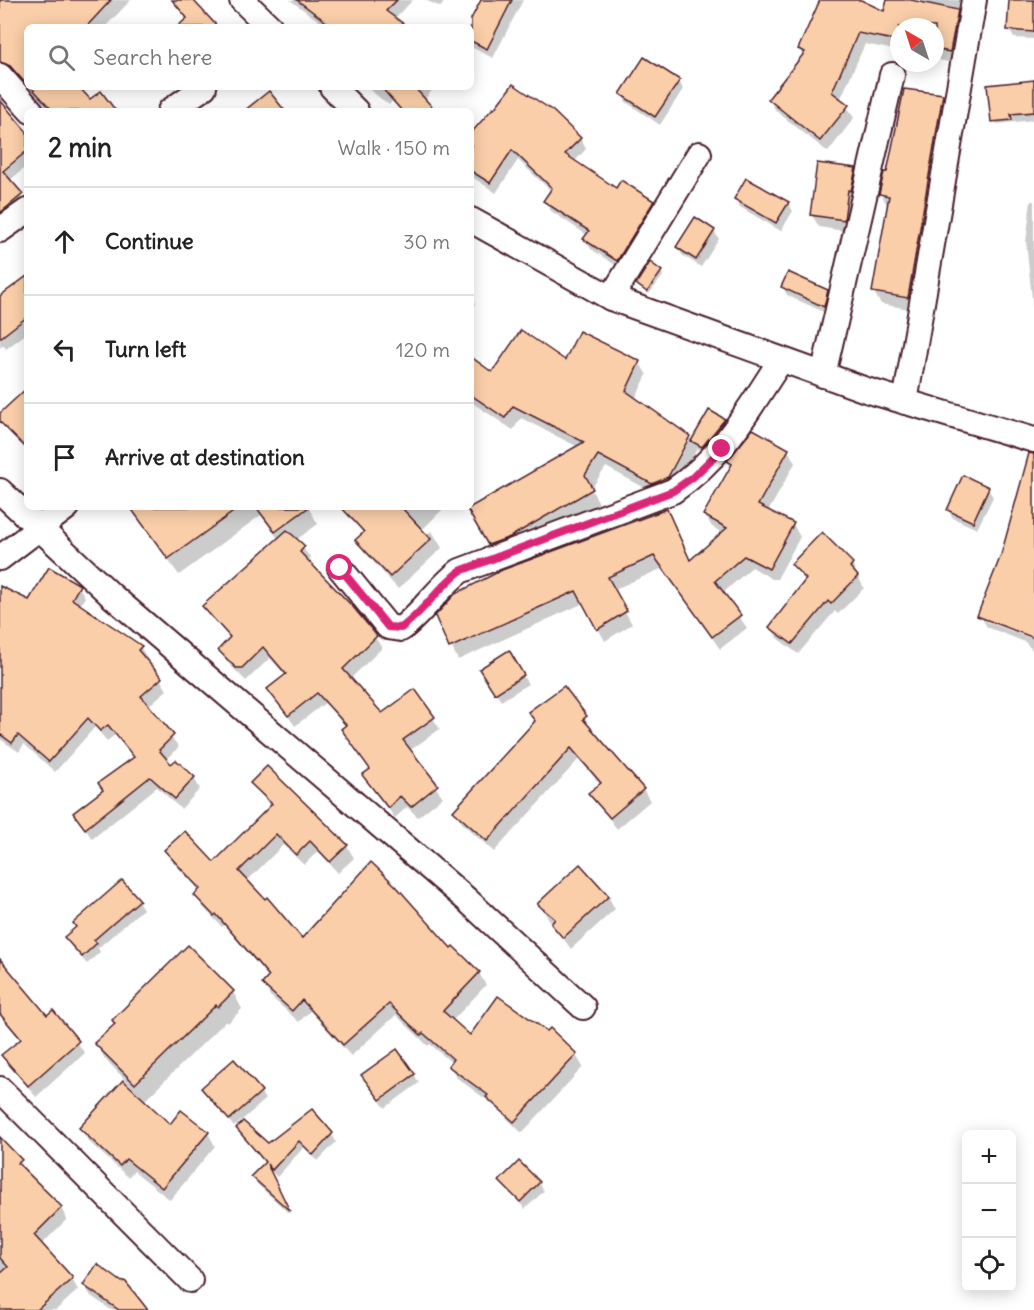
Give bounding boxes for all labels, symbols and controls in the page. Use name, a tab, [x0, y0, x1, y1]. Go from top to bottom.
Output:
north arrow	[890, 18, 944, 72]
search box	[24, 24, 474, 90]
icon: search	[45, 41, 78, 74]
text: Search here	[93, 43, 212, 71]
text: 2 min	[48, 131, 112, 164]
text: Walk · 150 m	[338, 135, 450, 160]
icon: ahead	[48, 225, 81, 258]
text: Continue	[105, 227, 194, 255]
text: 30 m	[403, 229, 450, 254]
icon: left	[48, 333, 81, 366]
text: Turn left	[105, 335, 186, 363]
text: 120 m	[396, 337, 450, 362]
route end	[708, 435, 734, 461]
icon: arrive	[48, 441, 81, 474]
text: Arrive at destination	[105, 443, 305, 471]
route start	[326, 554, 352, 580]
map controls	[962, 1130, 1016, 1292]
button: +	[962, 1130, 1016, 1184]
button: −	[962, 1184, 1016, 1238]
button: locate	[962, 1238, 1016, 1292]

